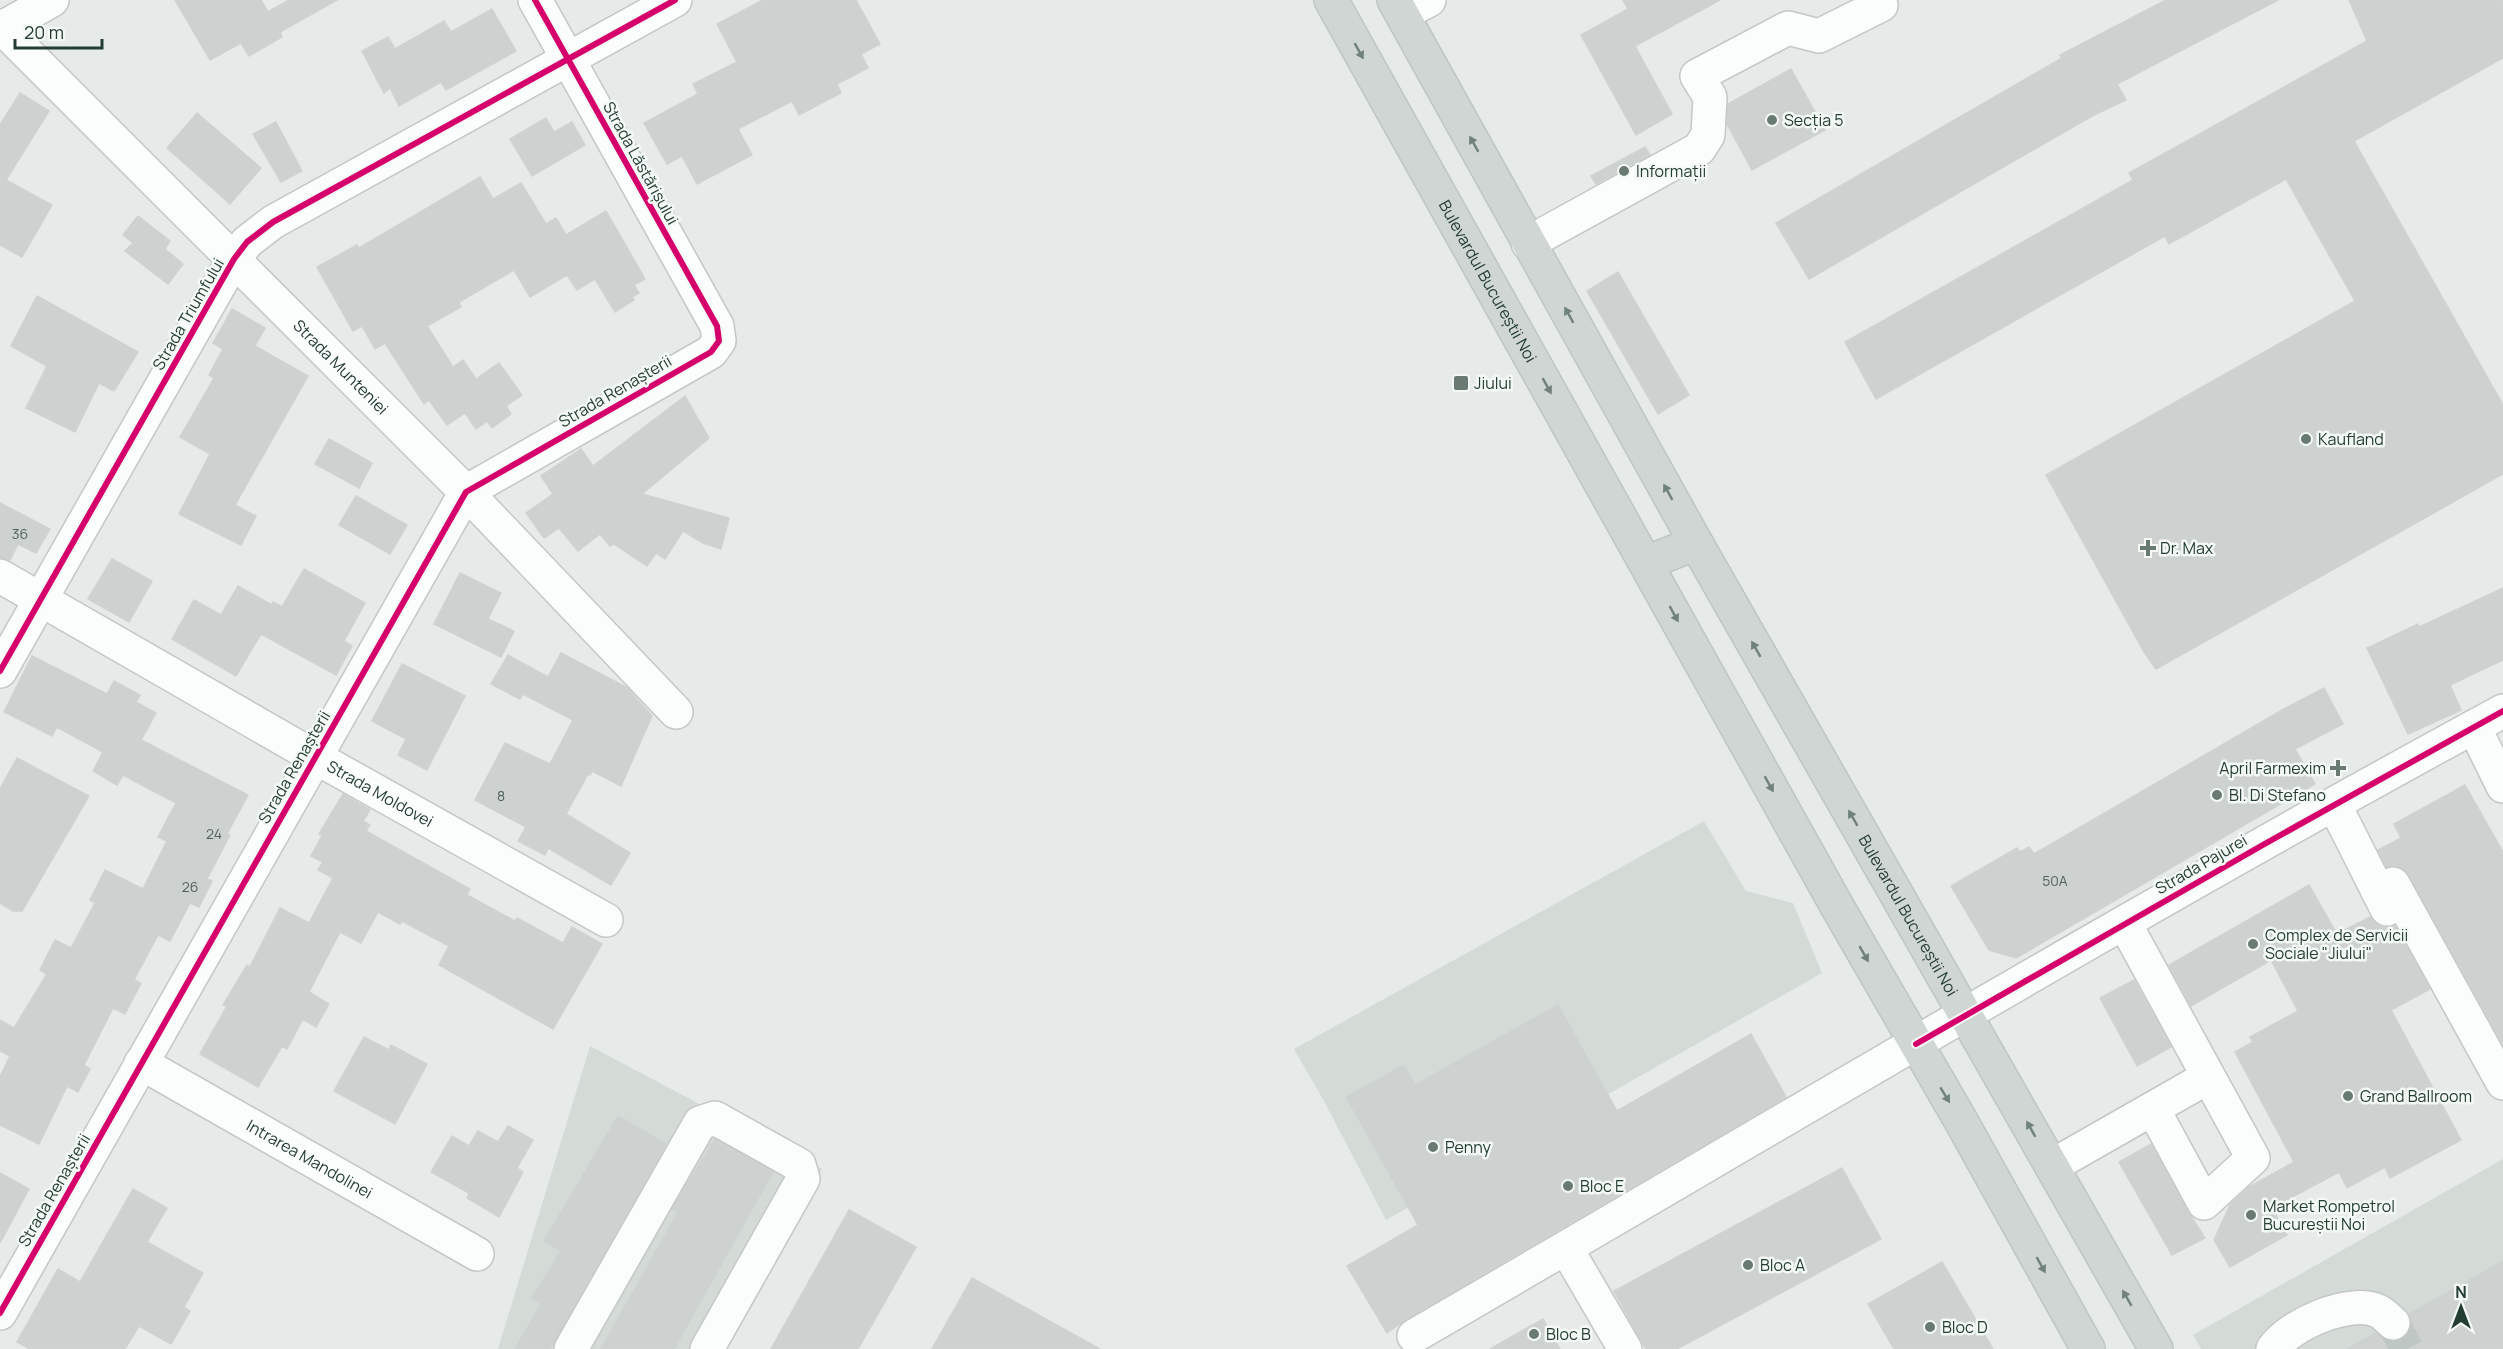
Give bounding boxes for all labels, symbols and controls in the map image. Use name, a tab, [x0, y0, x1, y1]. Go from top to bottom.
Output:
scale bar	[15, 12, 102, 50]
text: 20 m	[24, 20, 64, 44]
one-way arrow	[1354, 43, 1365, 59]
street label: Strada Lăstărișului	[598, 98, 684, 228]
place label: Secția 5	[1784, 109, 1844, 131]
marker: Secția 5	[1765, 113, 1779, 127]
one-way arrow	[1469, 136, 1479, 153]
place label: Informații	[1636, 160, 1706, 182]
marker: Informații	[1617, 164, 1631, 178]
street label: Bulevardul Bucureștii Noi	[1434, 196, 1542, 366]
street label: Strada Triumfului	[147, 254, 229, 374]
one-way arrow	[1564, 306, 1574, 323]
street label: Strada Munteniei	[288, 314, 393, 419]
street label: Strada Renașterii	[555, 350, 675, 432]
place label: Jiului	[1474, 372, 1512, 394]
marker: Jiului	[1452, 374, 1470, 392]
one-way arrow	[1542, 378, 1552, 395]
place label: Kaufland	[2318, 428, 2384, 450]
marker: Kaufland	[2299, 432, 2313, 446]
one-way arrow	[1662, 484, 1673, 500]
house number: 36	[12, 524, 28, 543]
place label: Dr. Max	[2160, 537, 2214, 559]
marker: Dr. Max	[2141, 541, 2155, 555]
one-way arrow	[1669, 605, 1679, 622]
one-way arrow	[1751, 640, 1761, 657]
street label: Strada Renașterii	[253, 707, 335, 827]
street label: Strada Moldovei	[323, 755, 437, 832]
place label: April Farmexim	[2219, 757, 2326, 779]
marker: April Farmexim	[2331, 761, 2345, 775]
one-way arrow	[1764, 776, 1774, 793]
place label: Bl. Di Stefano	[2229, 784, 2326, 806]
house number: 8	[497, 786, 505, 805]
marker: Bl. Di Stefano	[2210, 788, 2224, 802]
one-way arrow	[1848, 809, 1858, 826]
house number: 24	[206, 824, 222, 843]
street label: Strada Pajurei	[2151, 829, 2251, 899]
street label: Bulevardul Bucureștii Noi	[1854, 831, 1963, 1000]
house number: 50A	[2042, 871, 2068, 890]
house number: 26	[182, 877, 198, 896]
place label: Complex de Servicii Sociale "Jiului"	[2265, 924, 2408, 964]
marker: Complex de Servicii Sociale "Jiului"	[2246, 937, 2260, 951]
one-way arrow	[1859, 946, 1869, 963]
place label: Grand Ballroom	[2360, 1085, 2472, 1107]
one-way arrow	[1940, 1087, 1951, 1103]
marker: Grand Ballroom	[2341, 1089, 2355, 1103]
street label: Intrarea Mandolinei	[243, 1114, 377, 1203]
one-way arrow	[2026, 1120, 2036, 1137]
street label: Strada Renașterii	[13, 1130, 95, 1250]
place label: Penny	[1445, 1136, 1491, 1158]
marker: Penny	[1426, 1140, 1440, 1154]
place label: Bloc E	[1580, 1175, 1624, 1197]
marker: Bloc E	[1561, 1179, 1575, 1193]
place label: Market Rompetrol Bucureștii Noi	[2263, 1195, 2395, 1235]
marker: Market Rompetrol Bucureștii Noi	[2244, 1208, 2258, 1222]
place label: Bloc A	[1760, 1254, 1805, 1276]
one-way arrow	[2036, 1257, 2046, 1274]
marker: Bloc A	[1741, 1258, 1755, 1272]
north arrow	[2431, 1277, 2491, 1337]
text: N	[2455, 1281, 2467, 1303]
one-way arrow	[2122, 1290, 2133, 1306]
place label: Bloc D	[1942, 1316, 1988, 1338]
marker: Bloc D	[1923, 1320, 1937, 1334]
place label: Bloc B	[1546, 1323, 1591, 1345]
marker: Bloc B	[1527, 1327, 1541, 1341]

